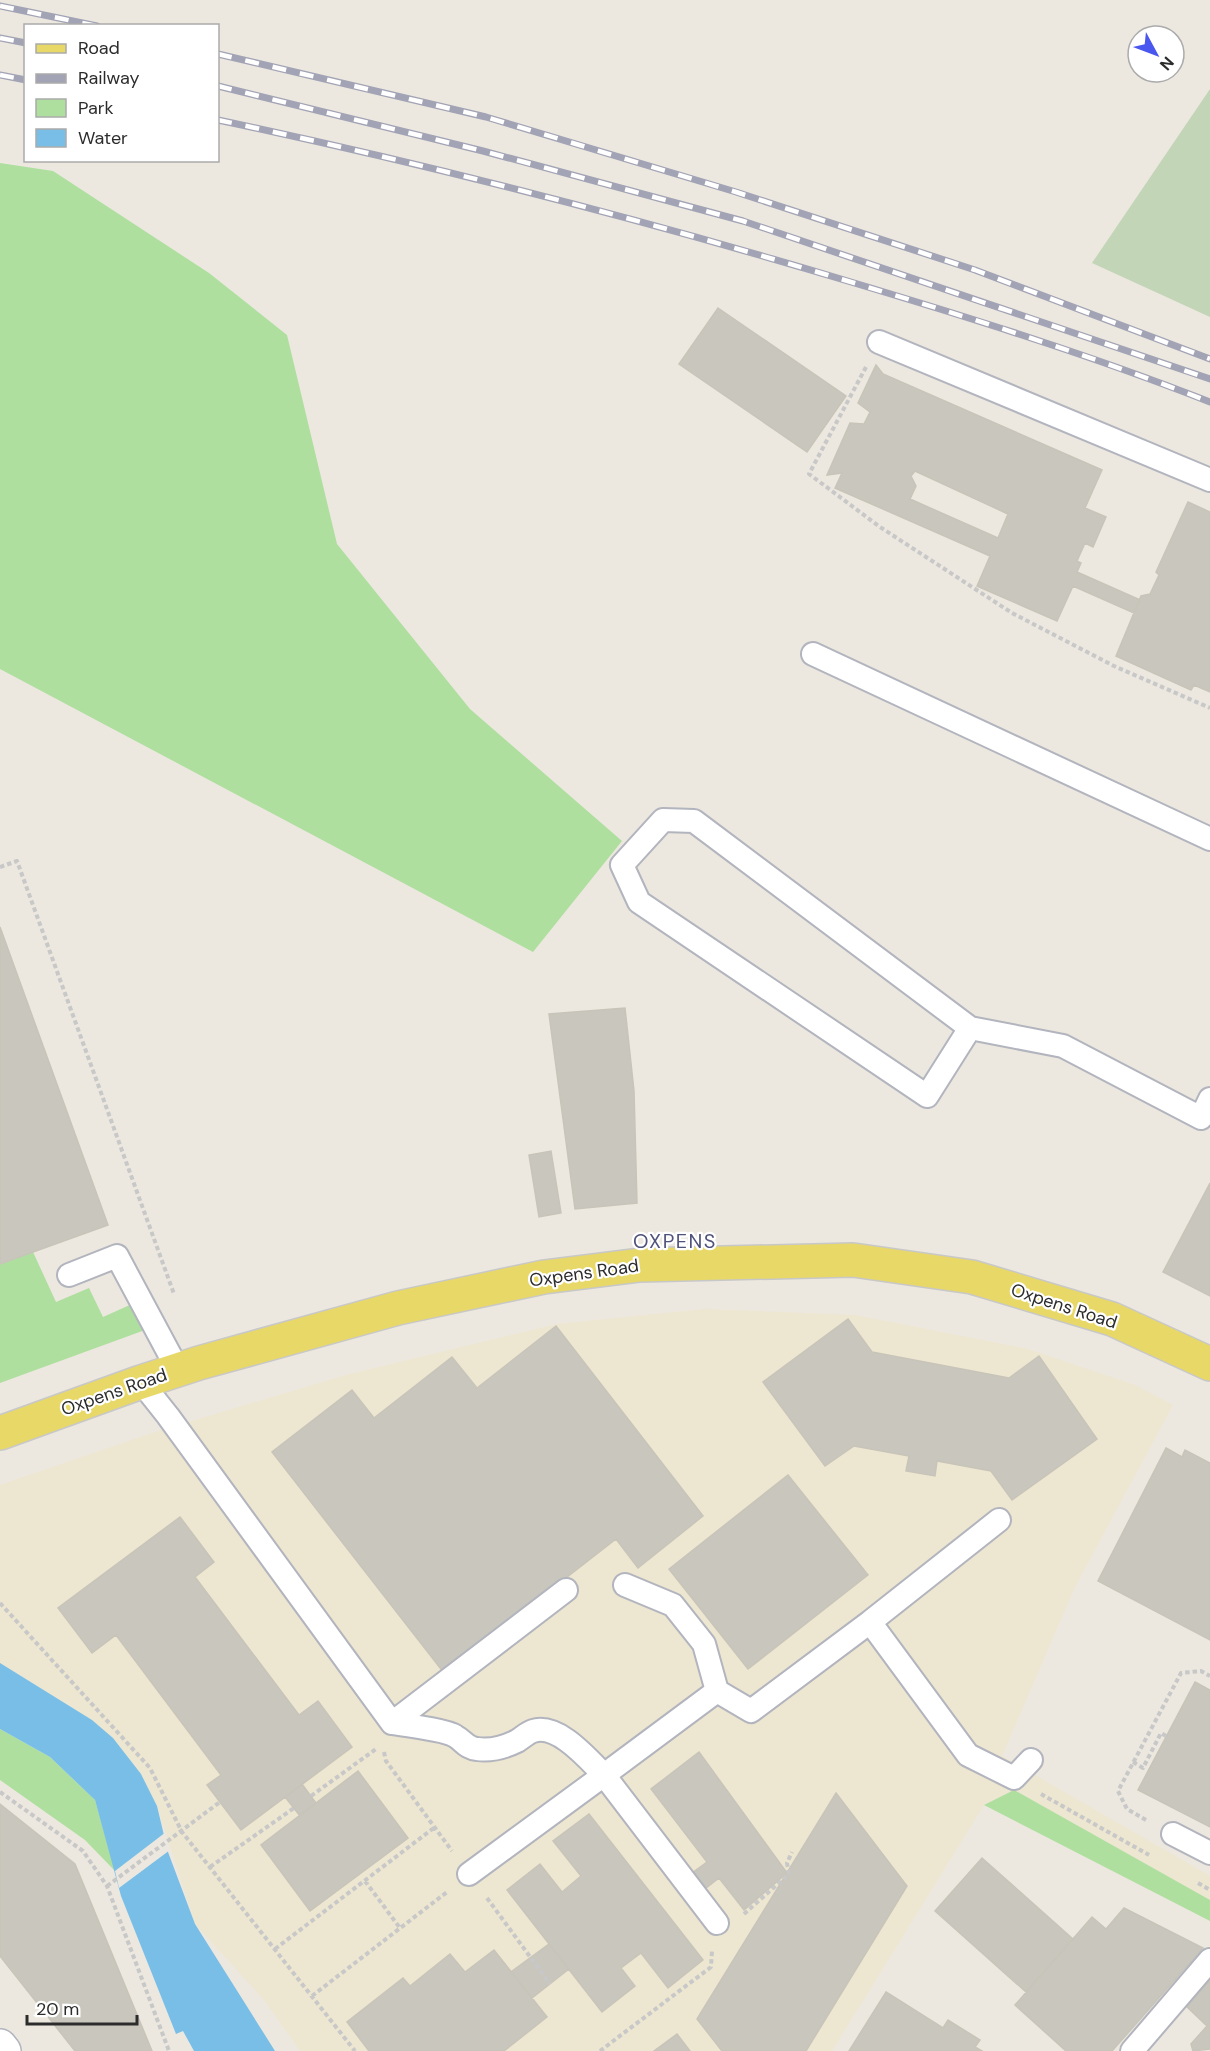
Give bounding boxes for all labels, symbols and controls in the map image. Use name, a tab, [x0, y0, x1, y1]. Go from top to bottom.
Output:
legend	[24, 24, 219, 162]
north arrow	[1126, 24, 1186, 84]
text: Road	[78, 36, 120, 60]
text: N	[1155, 52, 1179, 75]
text: Railway	[78, 66, 140, 90]
text: Park	[78, 96, 114, 120]
text: Water	[78, 126, 128, 150]
district label: OXPENS	[633, 1228, 717, 1254]
street label: Oxpens Road	[528, 1253, 640, 1293]
street label: Oxpens Road	[1008, 1278, 1120, 1334]
street label: Oxpens Road	[58, 1363, 170, 1421]
scale bar	[27, 1988, 136, 2026]
text: 20 m	[36, 1997, 79, 2021]

